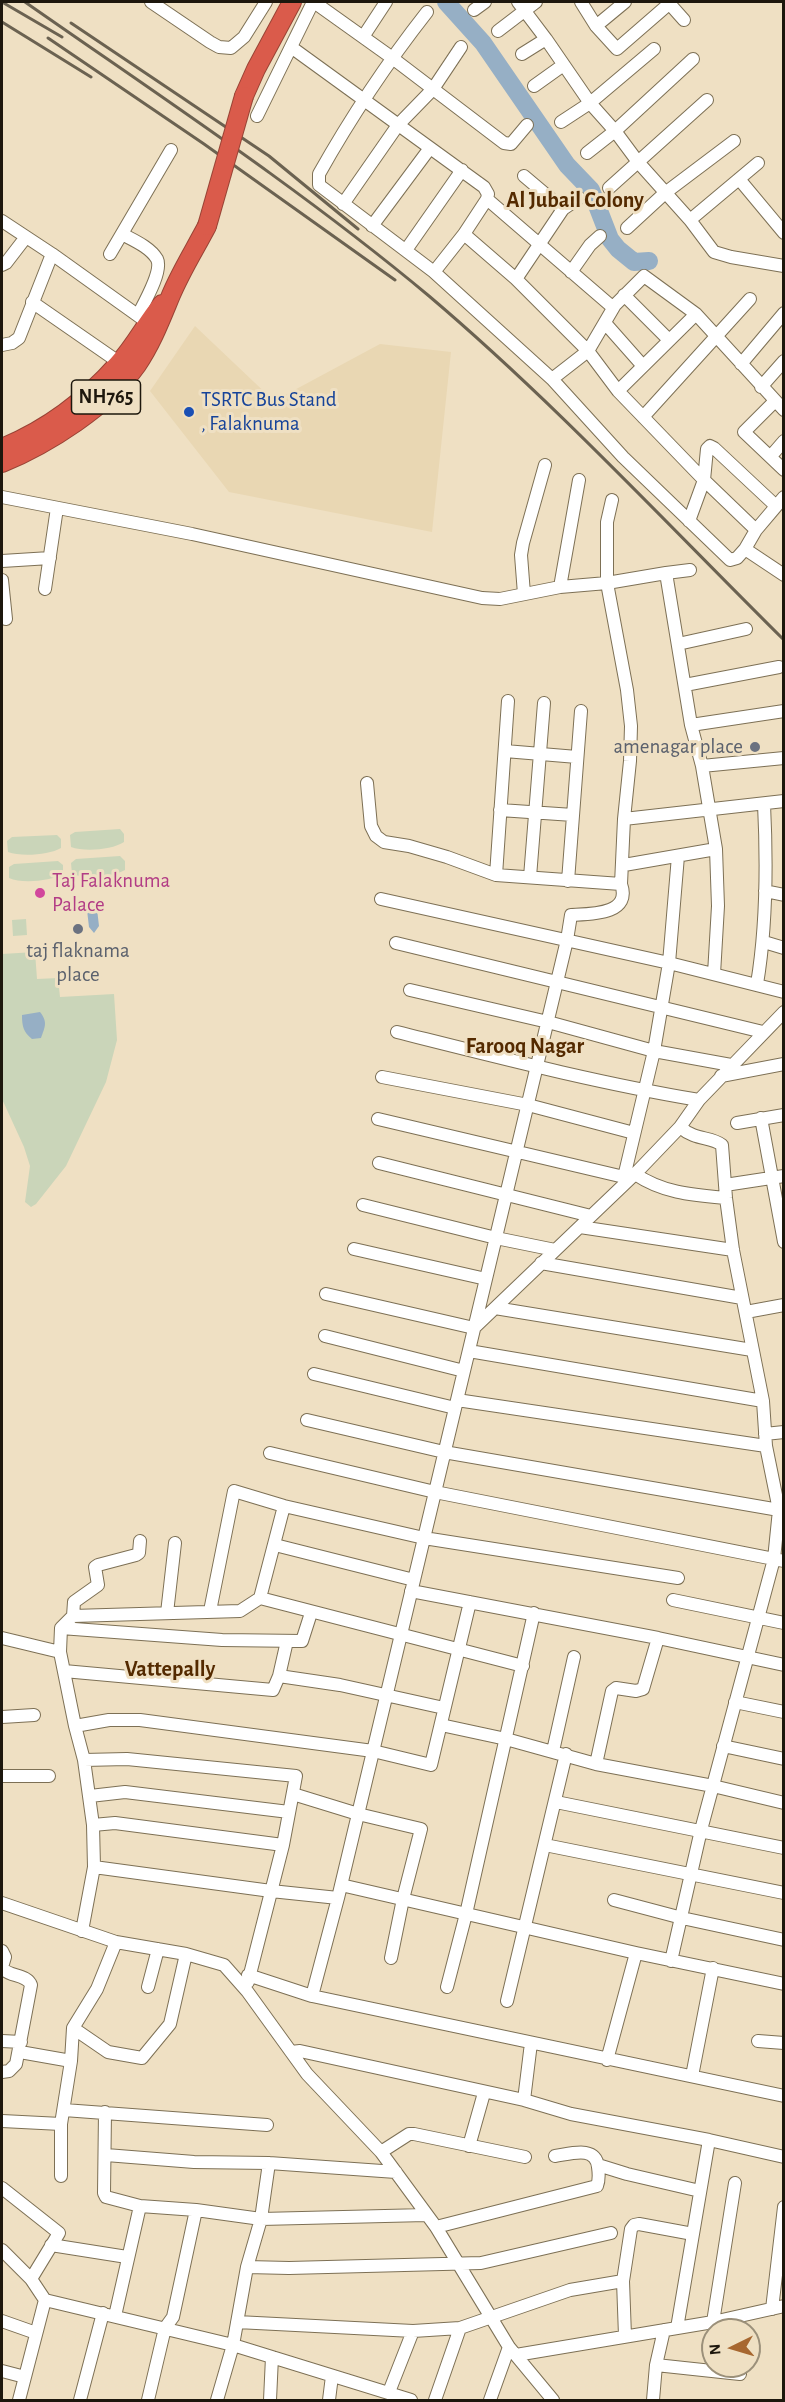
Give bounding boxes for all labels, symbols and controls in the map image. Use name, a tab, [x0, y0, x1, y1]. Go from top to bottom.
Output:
district label: Al Jubail Colony	[506, 187, 644, 213]
road number: NH765	[72, 380, 140, 414]
place label: TSRTC Bus Stand , Falaknuma	[201, 387, 337, 437]
marker: TSRTC Bus Stand , Falaknuma	[182, 405, 196, 419]
place label: amenagar place	[613, 734, 743, 760]
marker: amenagar place	[748, 740, 762, 754]
place label: Taj Falaknuma Palace	[52, 868, 170, 918]
marker: Taj Falaknuma Palace	[33, 886, 47, 900]
marker: taj flaknama place	[71, 922, 85, 936]
place label: taj flaknama place	[26, 938, 130, 988]
district label: Farooq Nagar	[466, 1033, 584, 1059]
district label: Vattepally	[125, 1656, 215, 1682]
north arrow	[701, 2318, 761, 2378]
text: N	[707, 2343, 724, 2356]

